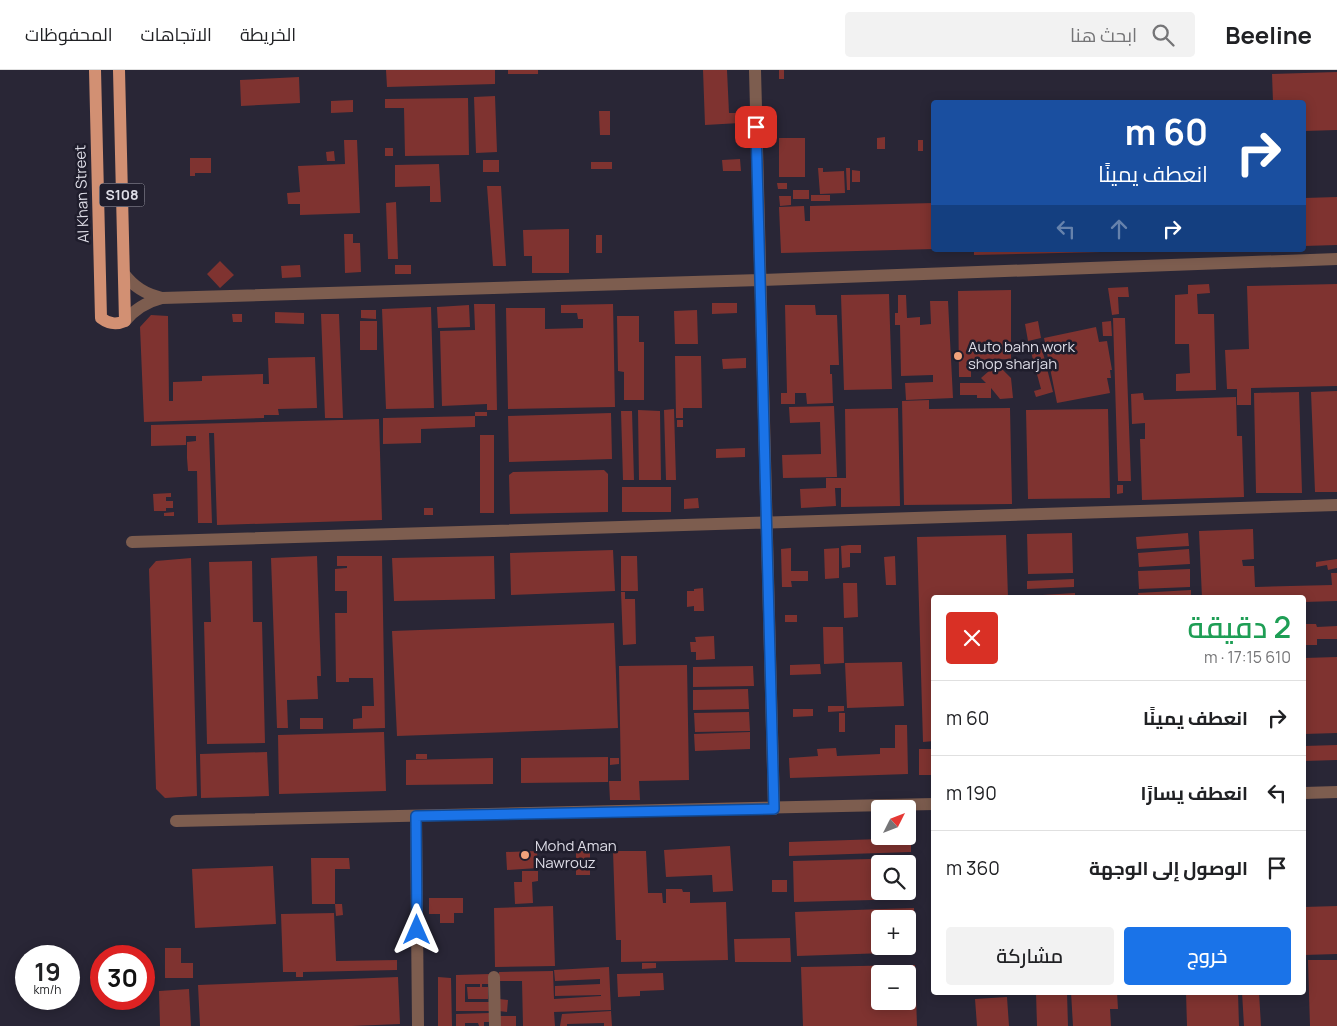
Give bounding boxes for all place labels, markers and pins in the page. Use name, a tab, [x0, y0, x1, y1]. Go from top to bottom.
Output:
pin	[735, 106, 777, 148]
place label: Auto bahn work shop sharjah	[968, 336, 1076, 374]
marker: Auto bahn work shop sharjah	[952, 350, 964, 362]
place label: Mohd Aman Nawrouz	[535, 835, 617, 873]
marker: Mohd Aman Nawrouz	[519, 849, 531, 861]

